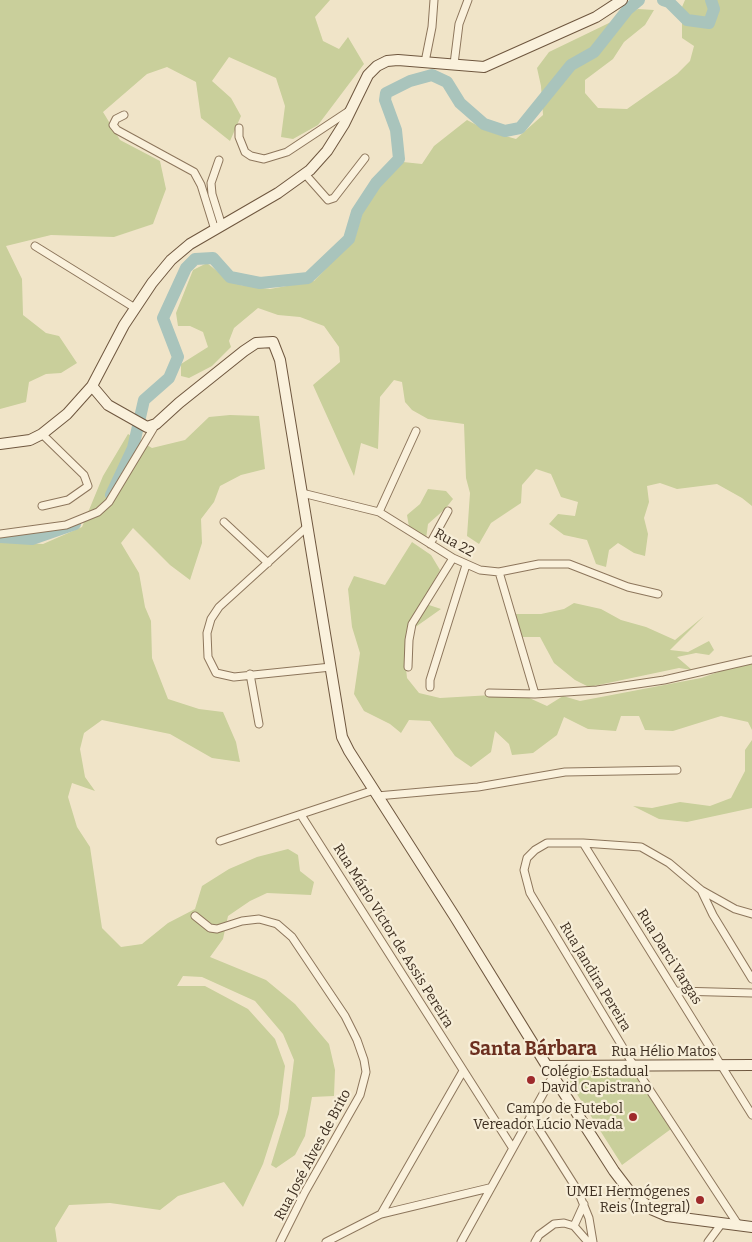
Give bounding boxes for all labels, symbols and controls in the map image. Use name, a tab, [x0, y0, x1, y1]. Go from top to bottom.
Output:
street label: Rua 22	[431, 525, 477, 561]
street label: Rua Mário Victor de Assis Pereira	[329, 841, 457, 1031]
street label: Rua Darci Vargas	[633, 906, 705, 1008]
street label: Rua Jandira Pereira	[556, 919, 634, 1035]
district label: Santa Bárbara	[469, 1039, 597, 1061]
street label: Rua Hélio Matos	[611, 1044, 717, 1060]
place label: Colégio Estadual David Capistrano	[541, 1064, 652, 1096]
marker: Colégio Estadual David Capistrano	[525, 1074, 537, 1086]
street label: Rua José Alves de Brito	[271, 1087, 355, 1223]
place label: Campo de Futebol Vereador Lúcio Nevada	[473, 1101, 623, 1134]
marker: Campo de Futebol Vereador Lúcio Nevada	[627, 1111, 639, 1123]
place label: UMEI Hermógenes Reis (Integral)	[566, 1184, 690, 1216]
marker: UMEI Hermógenes Reis (Integral)	[694, 1194, 706, 1206]

